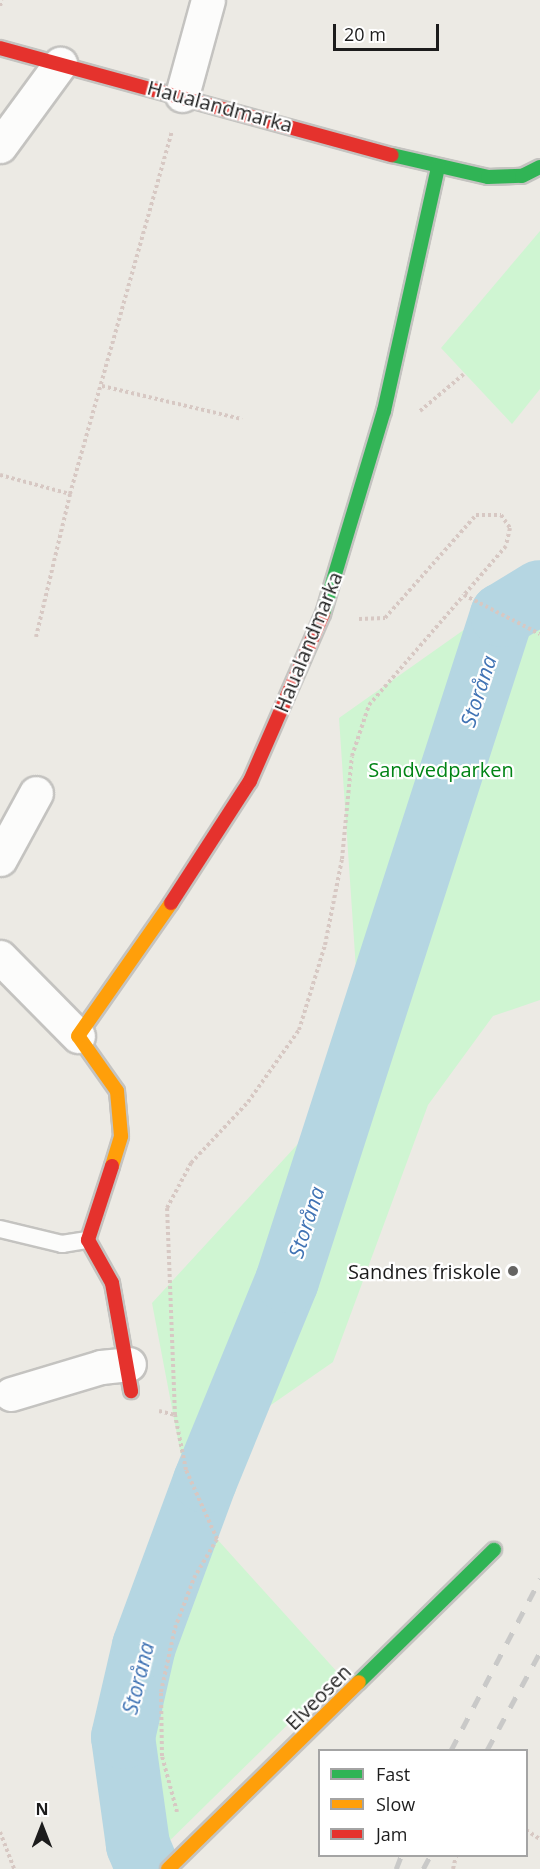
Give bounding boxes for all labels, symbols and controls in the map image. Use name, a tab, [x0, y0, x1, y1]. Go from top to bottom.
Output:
scale bar	[336, 12, 442, 50]
text: 20 m	[344, 22, 386, 46]
street label: Haualandmarka	[145, 75, 295, 137]
street label: Haualandmarka	[269, 568, 347, 716]
water label: Storåna	[455, 652, 501, 730]
park label: Sandvedparken	[368, 757, 514, 781]
water label: Storåna	[283, 1183, 329, 1261]
place label: Sandnes friskole	[348, 1259, 501, 1283]
marker: Sandnes friskole	[506, 1264, 520, 1278]
water label: Storåna	[117, 1639, 159, 1717]
street label: Elveosen	[280, 1659, 356, 1735]
legend	[318, 1749, 528, 1857]
text: Fast	[376, 1762, 410, 1786]
text: Slow	[376, 1792, 415, 1816]
north arrow	[12, 1797, 72, 1857]
text: N	[35, 1798, 49, 1820]
text: Jam	[376, 1822, 408, 1846]

